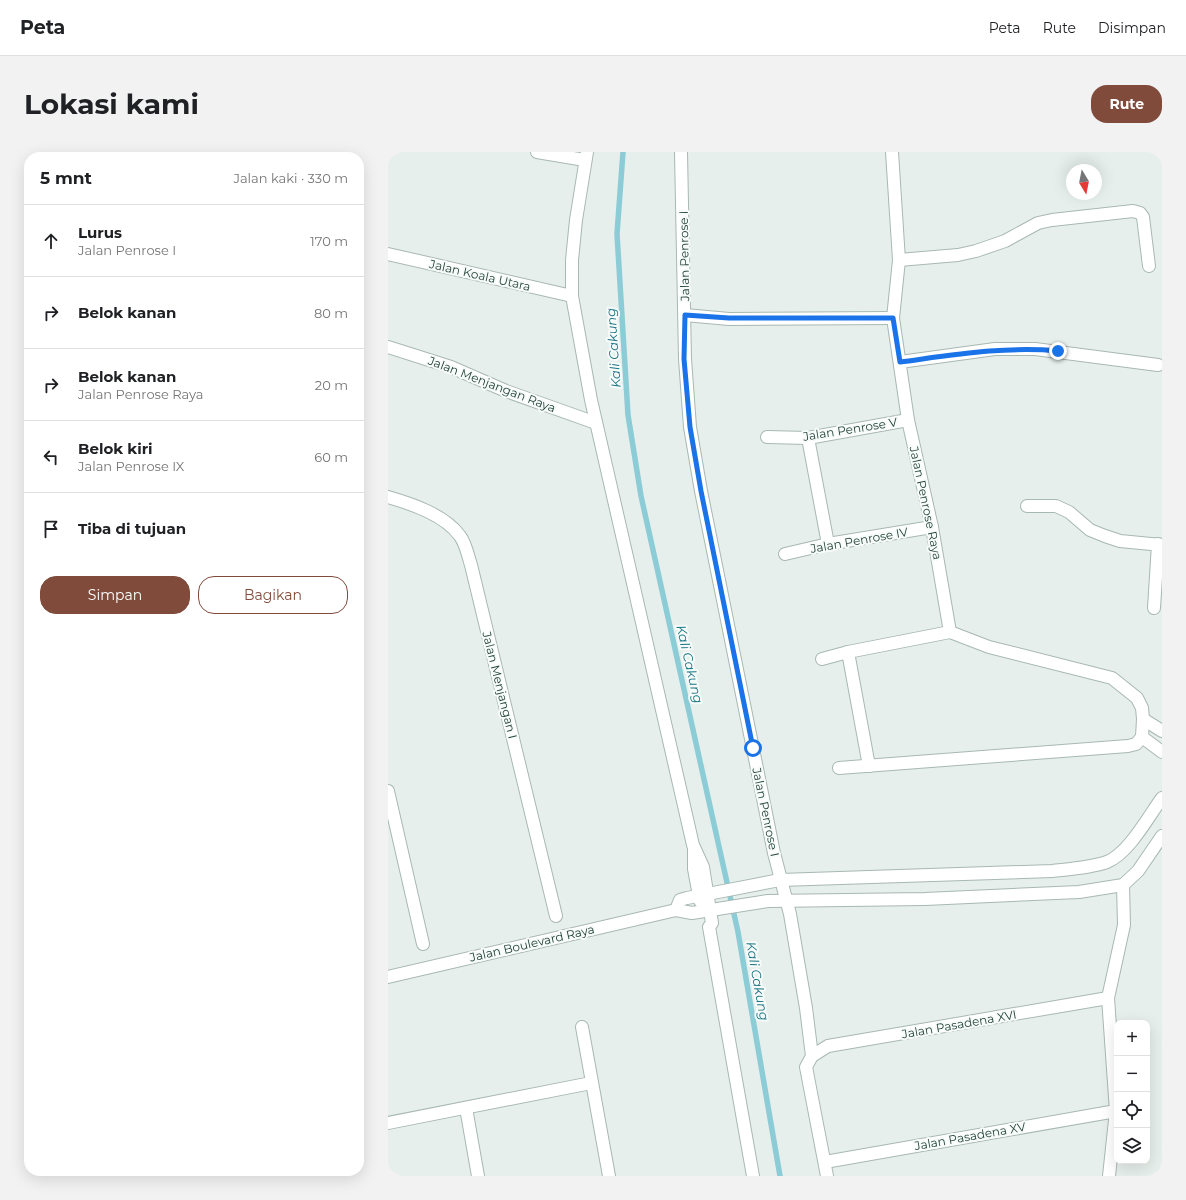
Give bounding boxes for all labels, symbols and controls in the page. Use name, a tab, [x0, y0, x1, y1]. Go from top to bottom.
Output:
text: Peta	[20, 16, 65, 39]
text: Peta	[989, 19, 1021, 37]
text: Rute	[1043, 19, 1076, 37]
text: Disimpan	[1098, 19, 1166, 37]
button: Rute	[1091, 85, 1162, 123]
text: Lokasi kami	[24, 87, 199, 121]
north arrow	[1066, 164, 1102, 200]
text: 5 mnt	[40, 168, 92, 188]
text: Jalan kaki · 330 m	[233, 170, 348, 186]
street label: Jalan Penrose I	[676, 211, 692, 302]
text: Lurus	[78, 223, 122, 242]
icon: ahead	[40, 230, 62, 252]
text: 170 m	[310, 233, 348, 249]
text: Jalan Penrose I	[78, 242, 176, 258]
street label: Jalan Koala Utara	[427, 256, 532, 294]
icon: right	[40, 302, 62, 324]
text: Belok kanan	[78, 303, 176, 322]
text: 80 m	[314, 305, 348, 321]
water label: Kali Cakung	[602, 307, 624, 388]
route end	[1049, 342, 1067, 360]
street label: Jalan Menjangan Raya	[425, 352, 558, 415]
text: Belok kanan	[78, 367, 176, 386]
icon: right	[40, 374, 62, 396]
text: 20 m	[315, 377, 348, 393]
text: Jalan Penrose Raya	[78, 386, 203, 402]
street label: Jalan Penrose V	[801, 414, 899, 444]
text: Belok kiri	[78, 439, 153, 458]
street label: Jalan Penrose Raya	[906, 444, 945, 561]
icon: left	[40, 446, 62, 468]
text: 60 m	[314, 449, 348, 465]
text: Jalan Penrose IX	[78, 458, 184, 474]
icon: arrive	[40, 518, 62, 540]
text: Tiba di tujuan	[78, 519, 186, 538]
street label: Jalan Penrose IV	[808, 524, 910, 556]
button: Simpan	[40, 576, 190, 614]
button: Bagikan	[198, 576, 348, 614]
water label: Kali Cakung	[673, 623, 707, 705]
street label: Jalan Menjangan I	[479, 629, 521, 740]
route start	[744, 739, 762, 757]
street label: Jalan Penrose I	[749, 765, 783, 858]
street label: Jalan Boulevard Raya	[467, 921, 596, 965]
water label: Kali Cakung	[743, 940, 773, 1022]
street label: Jalan Pasadena XVI	[899, 1007, 1018, 1042]
map controls	[1114, 1020, 1150, 1164]
button: +	[1114, 1020, 1150, 1056]
button: −	[1114, 1056, 1150, 1092]
button: locate	[1114, 1092, 1150, 1128]
street label: Jalan Pasadena XV	[912, 1119, 1027, 1153]
button: layers	[1114, 1128, 1150, 1164]

